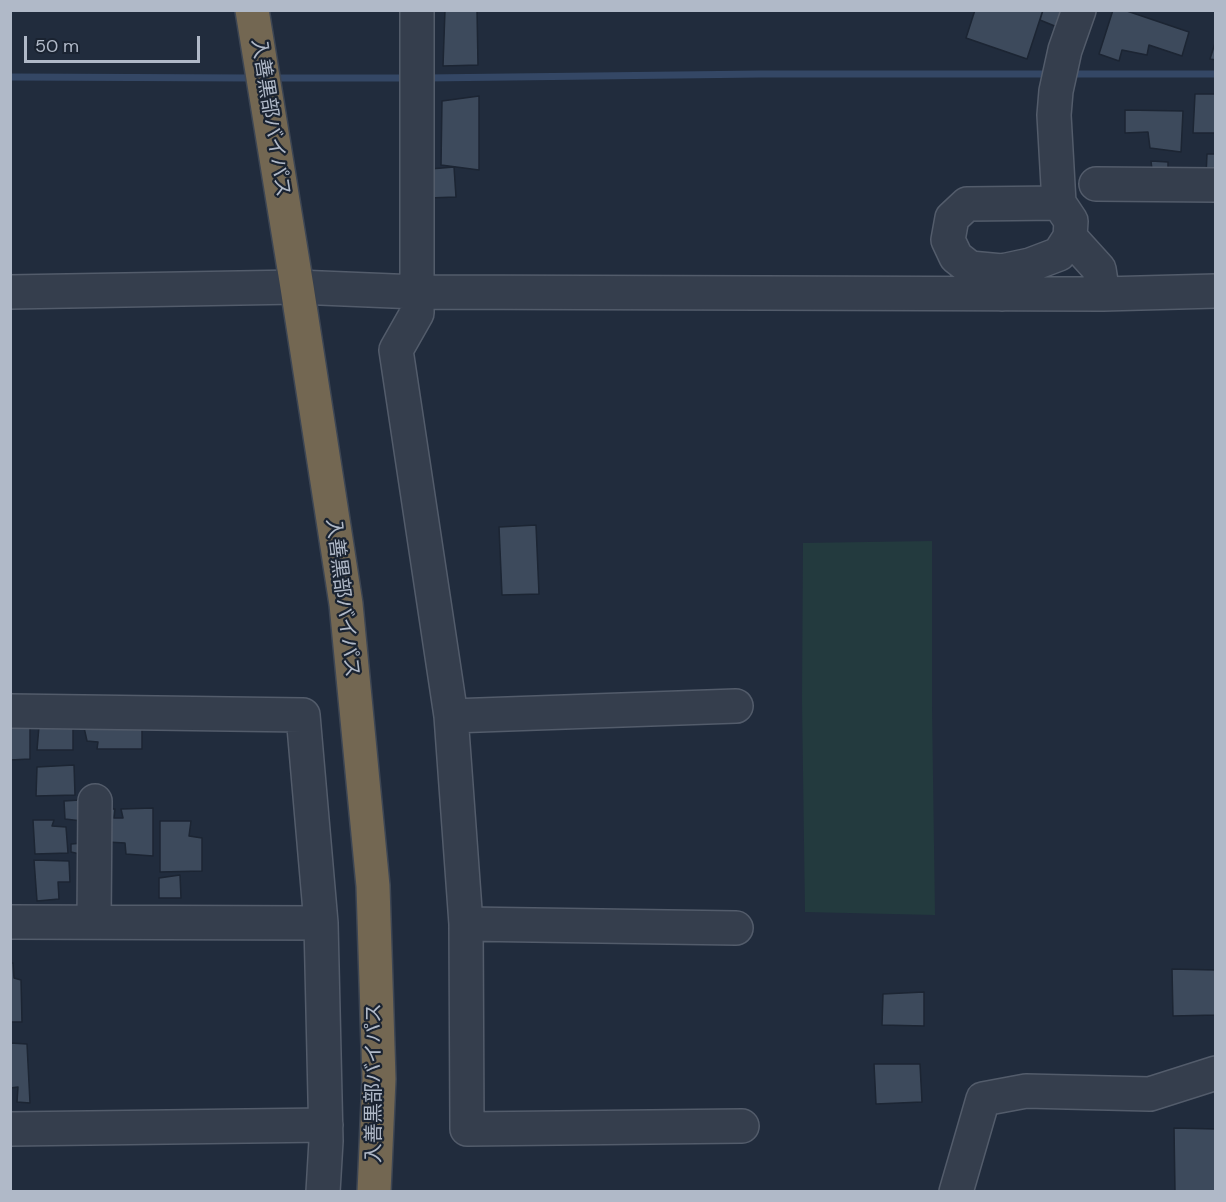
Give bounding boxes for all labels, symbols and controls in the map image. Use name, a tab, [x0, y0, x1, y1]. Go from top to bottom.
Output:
scale bar	[27, 24, 202, 62]
text: 50 m	[35, 34, 79, 58]
street label: 入善黒部バイパス	[246, 37, 294, 199]
street label: 入善黒部バイパス	[320, 517, 364, 679]
street label: 入善黒部バイパス	[363, 1003, 387, 1163]

